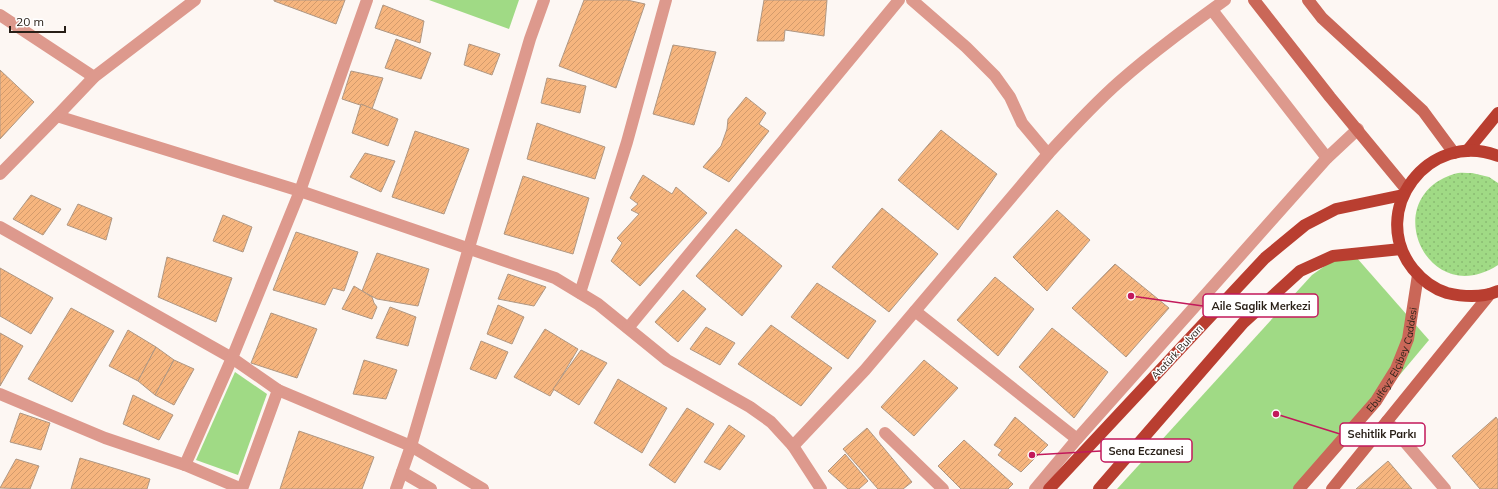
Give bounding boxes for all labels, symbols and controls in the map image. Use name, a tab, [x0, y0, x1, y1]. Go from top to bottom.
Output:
scale bar	[10, 8, 65, 34]
text: 20 m	[16, 14, 44, 29]
callout: Aile Saglik Merkezi	[1203, 294, 1318, 317]
text: Aile Saglik Merkezi	[1211, 299, 1311, 313]
street label: Ebulfeyz Elçibey Caddesi	[1363, 306, 1419, 414]
street label: Atatürk Bulvarı	[1149, 322, 1205, 382]
callout: Sehitlik Parkı	[1340, 423, 1425, 446]
text: Sehitlik Parkı	[1348, 427, 1417, 441]
callout: Sena Eczanesi	[1101, 439, 1192, 462]
text: Sena Eczanesi	[1108, 444, 1184, 458]

